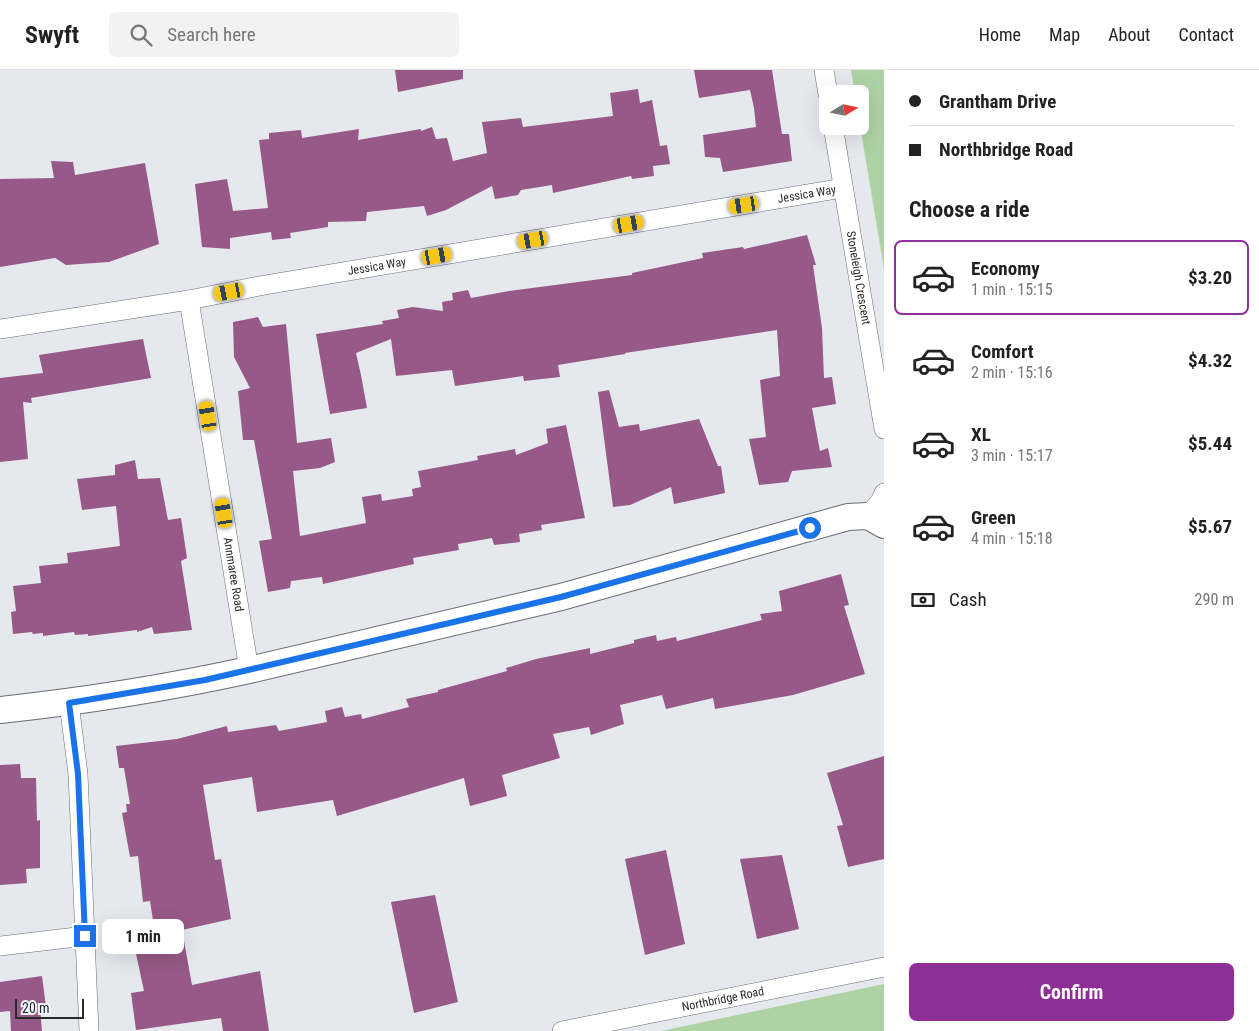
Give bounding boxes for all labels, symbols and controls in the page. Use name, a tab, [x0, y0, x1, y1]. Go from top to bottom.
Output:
search box	[109, 12, 459, 57]
text: Swyft	[25, 21, 79, 49]
icon: search	[127, 21, 155, 49]
text: Search here	[167, 23, 256, 46]
text: Home	[979, 24, 1021, 45]
text: Map	[1049, 24, 1080, 45]
text: About	[1108, 24, 1150, 45]
text: Contact	[1178, 24, 1234, 45]
north arrow	[819, 85, 869, 135]
map controls	[819, 85, 869, 135]
text: Grantham Drive	[939, 90, 1056, 113]
text: Northbridge Road	[939, 138, 1073, 161]
street label: Jessica Way	[777, 182, 837, 206]
car	[728, 195, 759, 215]
text: Choose a ride	[909, 197, 1030, 222]
car	[612, 214, 645, 234]
car	[516, 230, 549, 250]
street label: Stoneleigh Crescent	[844, 230, 873, 326]
car	[420, 246, 453, 266]
street label: Jessica Way	[347, 254, 407, 278]
icon: car	[911, 255, 956, 300]
text: Economy	[971, 257, 1040, 280]
text: $3.20	[1188, 266, 1232, 289]
text: 1 min · 15:15	[971, 280, 1053, 299]
car	[212, 282, 245, 302]
icon: car	[911, 338, 956, 383]
text: Comfort	[971, 340, 1034, 363]
text: $4.32	[1188, 349, 1232, 372]
text: 2 min · 15:16	[971, 363, 1053, 382]
car	[198, 400, 217, 432]
icon: car	[911, 421, 956, 466]
text: XL	[971, 423, 991, 446]
text: $5.44	[1188, 432, 1232, 455]
text: 3 min · 15:17	[971, 446, 1053, 465]
car	[214, 497, 233, 529]
icon: car	[911, 504, 956, 549]
text: Green	[971, 506, 1016, 529]
text: $5.67	[1188, 515, 1232, 538]
route start	[799, 517, 821, 539]
text: 4 min · 15:18	[971, 529, 1053, 548]
street label: Annmaree Road	[221, 536, 246, 613]
icon: cash	[909, 586, 937, 614]
text: Cash	[949, 588, 987, 611]
text: 290 m	[1195, 590, 1234, 609]
callout: 1 min	[102, 918, 185, 954]
route end	[74, 925, 96, 947]
text: 1 min	[125, 927, 161, 946]
button: Confirm	[909, 963, 1234, 1021]
street label: Northbridge Road	[681, 984, 765, 1014]
scale bar	[15, 996, 84, 1019]
text: 20 m	[22, 1000, 50, 1016]

